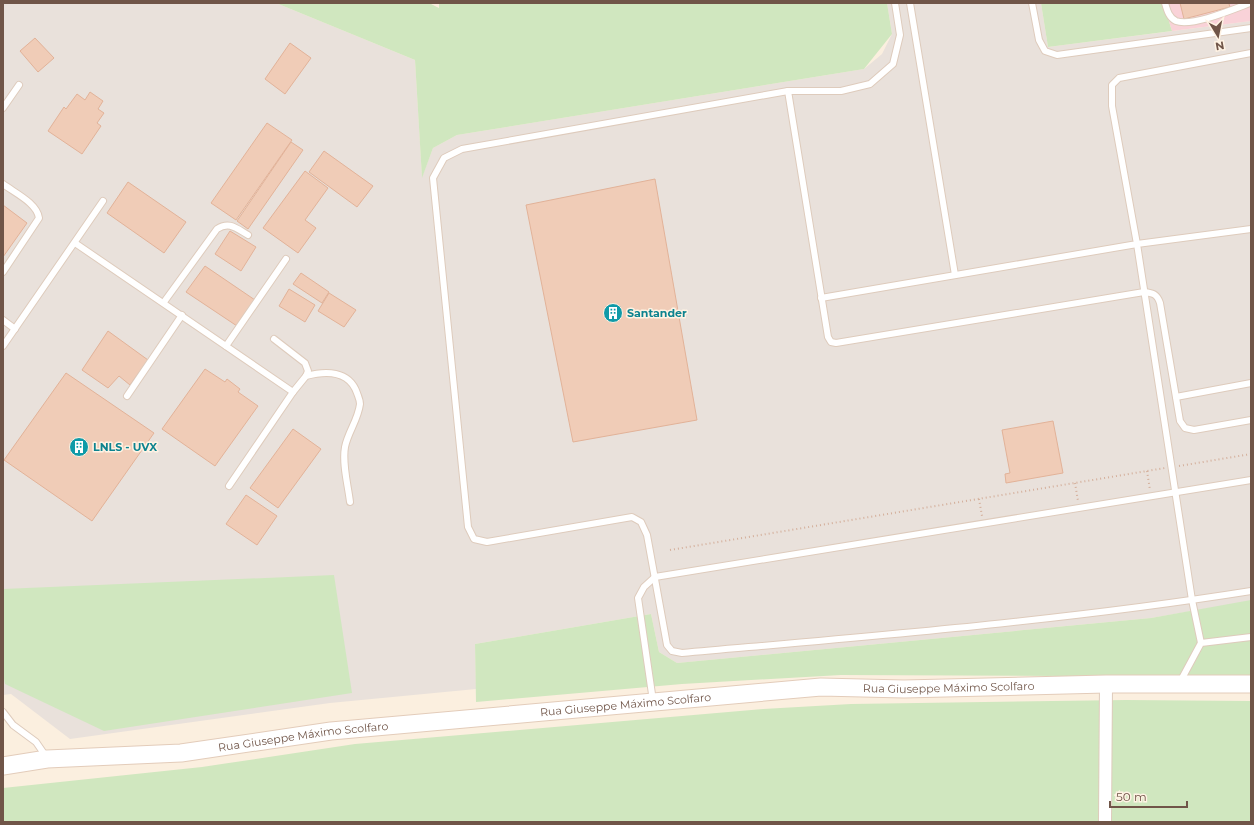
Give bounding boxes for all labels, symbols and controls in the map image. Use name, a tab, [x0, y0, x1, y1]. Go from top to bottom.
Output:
north arrow	[1198, 16, 1238, 56]
text: N	[1214, 38, 1225, 54]
building icon: Santander	[602, 302, 624, 324]
place label: Santander	[627, 306, 687, 320]
building icon: LNLS - UVX	[68, 436, 90, 458]
place label: LNLS - UVX	[93, 440, 157, 454]
street label: Rua Giuseppe Máximo Scolfaro	[863, 679, 1035, 696]
street label: Rua Giuseppe Máximo Scolfaro	[539, 690, 712, 719]
street label: Rua Giuseppe Máximo Scolfaro	[217, 719, 389, 754]
scale bar	[1110, 783, 1187, 809]
text: 50 m	[1116, 789, 1147, 804]

